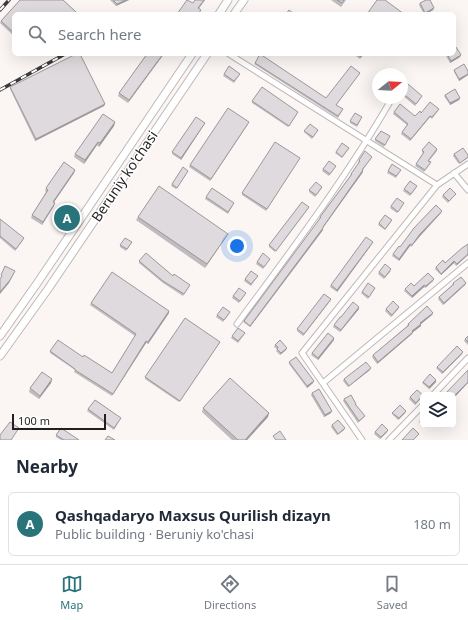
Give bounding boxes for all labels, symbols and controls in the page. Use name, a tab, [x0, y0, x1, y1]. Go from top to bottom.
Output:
search box	[12, 12, 456, 56]
icon: search	[26, 23, 48, 45]
text: Search here	[58, 24, 141, 44]
north arrow	[372, 68, 408, 104]
street label: Beruniy ko'chasi	[86, 127, 162, 225]
pin: A	[54, 203, 80, 233]
your location	[227, 236, 247, 256]
map controls	[420, 392, 456, 428]
button: layers	[420, 392, 456, 428]
scale bar	[12, 412, 106, 431]
text: 100 m	[18, 413, 50, 428]
text: Nearby	[16, 455, 78, 478]
text: Qashqadaryo Maxsus Qurilish dizayn	[55, 505, 331, 525]
text: A	[26, 515, 35, 533]
text: 180 m	[413, 515, 451, 533]
text: Public building · Beruniy ko'chasi	[55, 525, 254, 543]
tab: Map	[60, 573, 83, 612]
tab: Directions	[204, 573, 256, 612]
tab: Saved	[377, 573, 408, 612]

